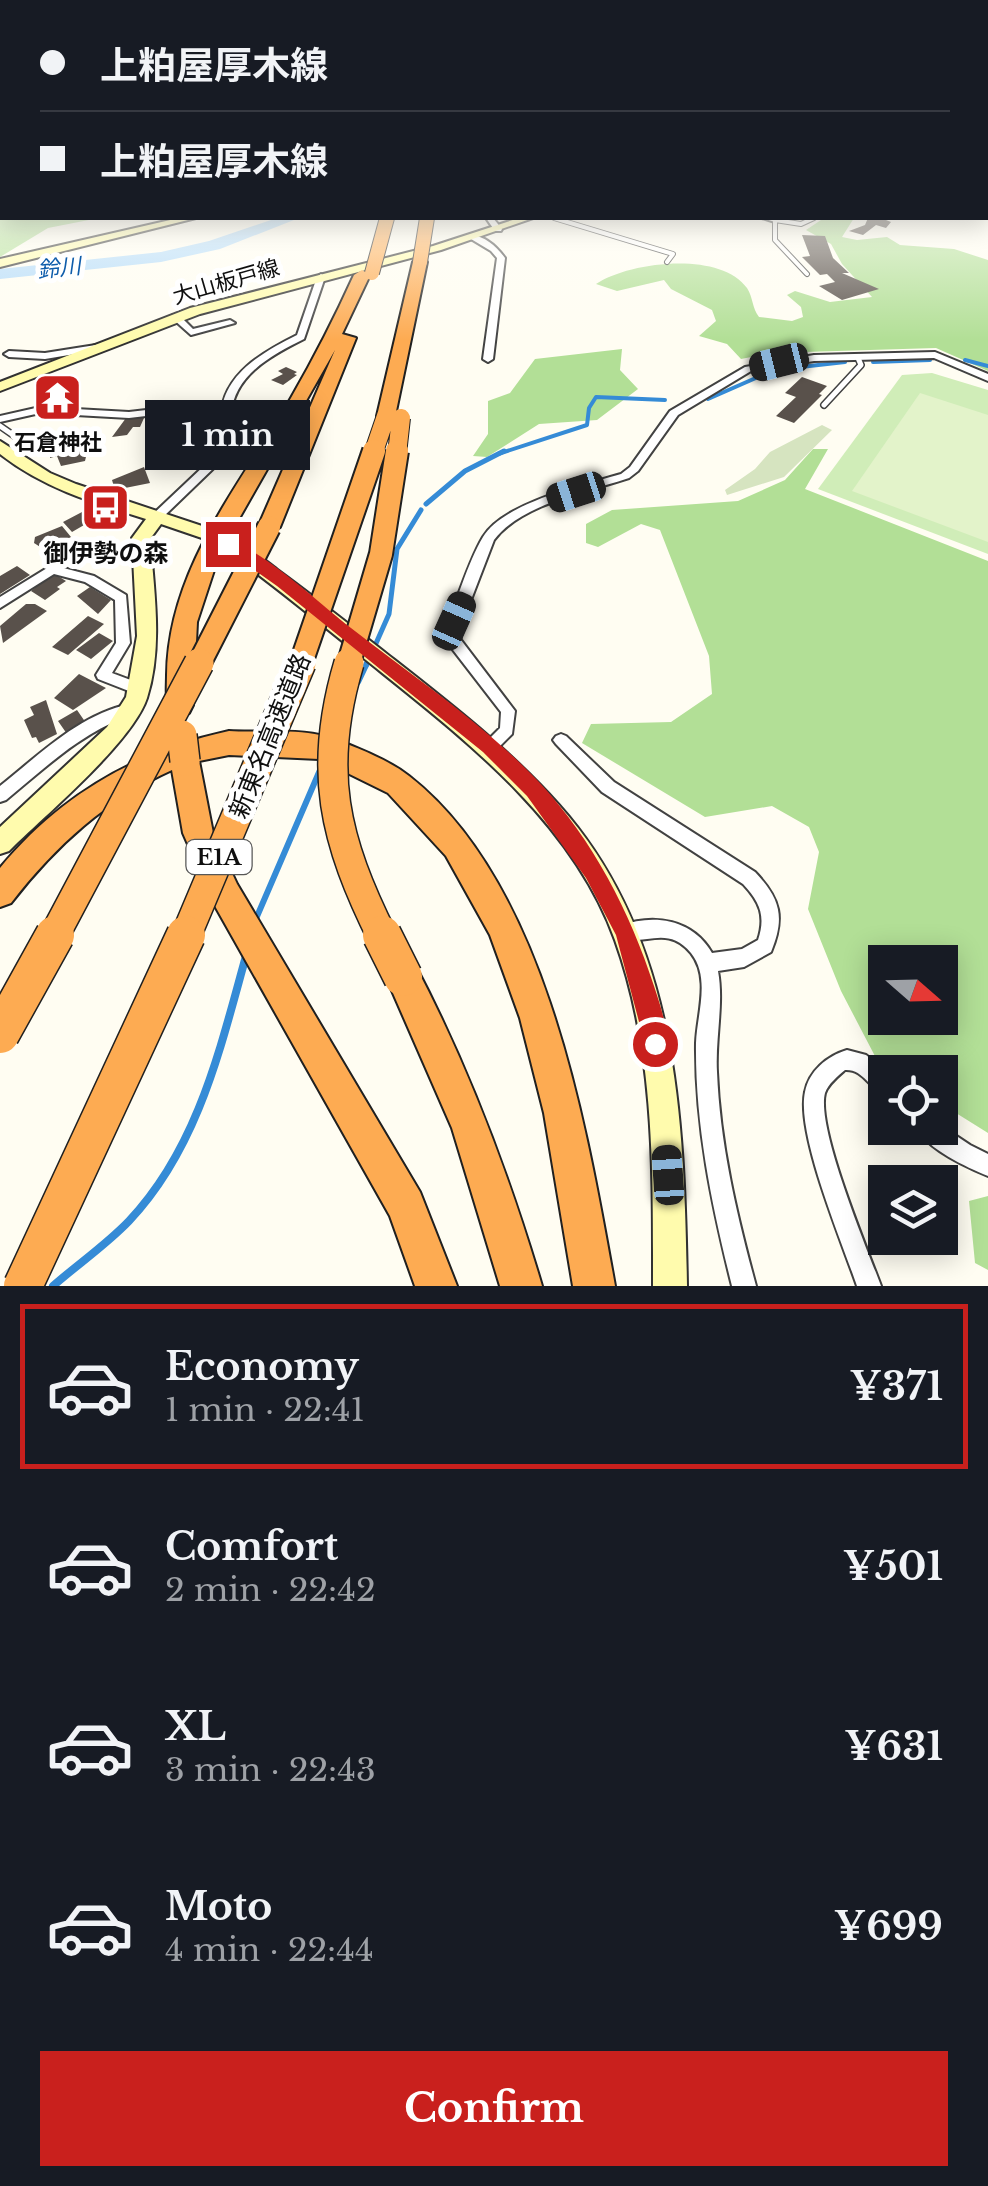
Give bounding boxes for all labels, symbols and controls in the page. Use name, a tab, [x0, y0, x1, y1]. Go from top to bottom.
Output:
text: 上粕屋厚木線	[100, 42, 328, 89]
text: 上粕屋厚木線	[100, 138, 328, 185]
water label: 鈴川	[36, 252, 84, 284]
street label: 大山板戸線	[169, 254, 283, 310]
car	[746, 340, 812, 384]
temple icon: 石倉神社	[32, 372, 84, 424]
callout: 1 min	[146, 399, 310, 469]
text: 1 min	[181, 415, 274, 455]
place label: 石倉神社	[14, 429, 102, 456]
car	[543, 468, 609, 516]
bus stop icon: 御伊勢の森	[80, 481, 132, 533]
route end	[206, 522, 251, 567]
place label: 御伊勢の森	[43, 538, 169, 569]
car	[428, 587, 480, 655]
street label: 新東名高速道路	[223, 649, 317, 823]
road number: E1A	[186, 840, 252, 874]
north arrow	[868, 945, 958, 1035]
map controls	[868, 945, 958, 1255]
route start	[633, 1022, 678, 1067]
button: locate	[868, 1055, 958, 1145]
car	[651, 1144, 685, 1206]
button: layers	[868, 1165, 958, 1255]
icon: car	[45, 1342, 135, 1432]
text: Economy	[165, 1343, 359, 1390]
text: ¥371	[849, 1363, 943, 1410]
text: 1 min · 22:41	[165, 1390, 365, 1430]
icon: car	[45, 1522, 135, 1612]
text: Comfort	[165, 1523, 338, 1570]
text: ¥501	[843, 1543, 943, 1590]
text: 2 min · 22:42	[165, 1570, 376, 1610]
icon: car	[45, 1702, 135, 1792]
text: XL	[165, 1703, 226, 1750]
text: ¥631	[844, 1723, 943, 1770]
text: 3 min · 22:43	[165, 1750, 376, 1790]
icon: car	[45, 1882, 135, 1972]
text: Moto	[165, 1883, 272, 1930]
text: ¥699	[834, 1903, 943, 1950]
text: 4 min · 22:44	[165, 1930, 374, 1970]
button: Confirm	[40, 2051, 948, 2166]

